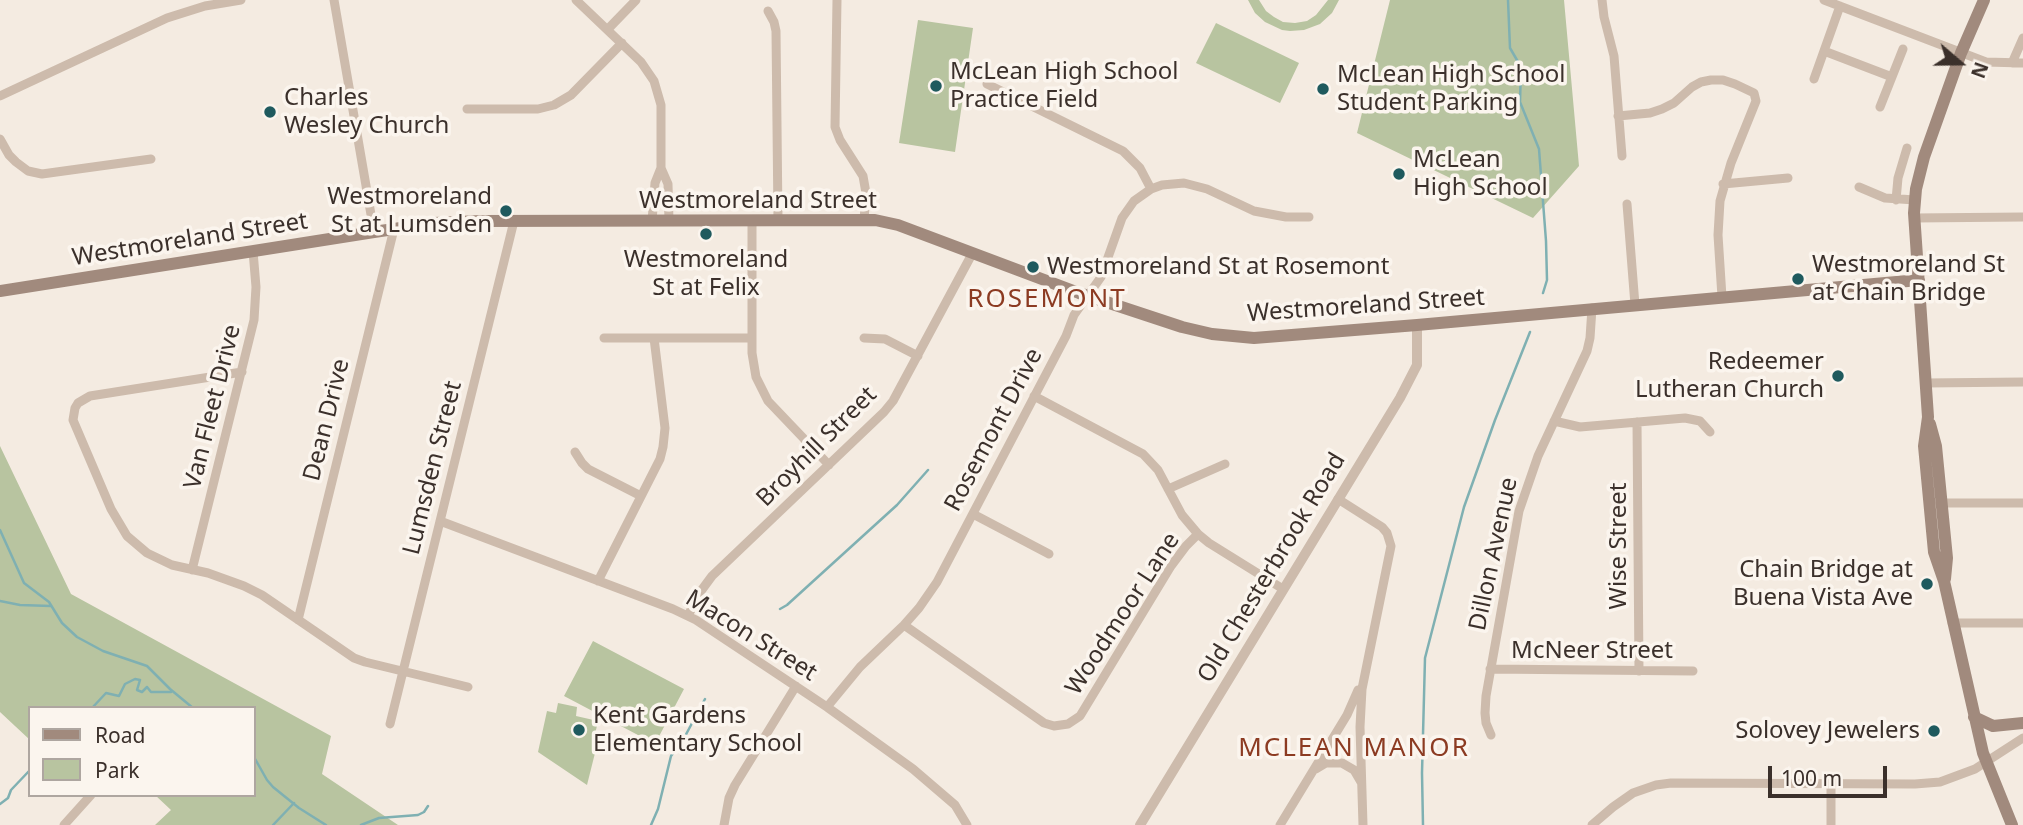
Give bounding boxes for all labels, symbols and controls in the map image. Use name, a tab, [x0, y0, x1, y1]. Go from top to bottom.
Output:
north arrow	[1925, 28, 1995, 98]
place label: McLean High School Practice Field	[950, 58, 1179, 114]
text: N	[1965, 58, 1995, 82]
place label: McLean High School Student Parking	[1337, 61, 1566, 117]
marker: McLean High School Practice Field	[928, 78, 944, 94]
marker: McLean High School Student Parking	[1315, 81, 1331, 97]
place label: Charles Wesley Church	[284, 84, 449, 140]
marker: Charles Wesley Church	[262, 104, 278, 120]
place label: McLean High School	[1413, 146, 1548, 202]
marker: McLean High School	[1391, 166, 1407, 182]
place label: Westmoreland St at Lumsden	[327, 183, 492, 239]
street label: Westmoreland Street	[639, 187, 877, 215]
marker: Westmoreland St at Lumsden	[498, 203, 514, 219]
street label: Westmoreland Street	[70, 207, 310, 273]
marker: Westmoreland St at Felix	[698, 226, 714, 242]
place label: Westmoreland St at Felix	[624, 246, 788, 302]
place label: Westmoreland St at Chain Bridge	[1812, 251, 2005, 307]
place label: Westmoreland St at Rosemont	[1047, 253, 1389, 281]
marker: Westmoreland St at Rosemont	[1025, 259, 1041, 275]
marker: Westmoreland St at Chain Bridge	[1790, 271, 1806, 287]
street label: Westmoreland Street	[1246, 283, 1486, 329]
district label: ROSEMONT	[968, 284, 1126, 316]
street label: Van Fleet Drive	[179, 322, 247, 492]
street label: Rosemont Drive	[939, 344, 1049, 516]
place label: Redeemer Lutheran Church	[1635, 348, 1824, 404]
street label: Dean Drive	[298, 356, 356, 484]
marker: Redeemer Lutheran Church	[1830, 368, 1846, 384]
street label: Lumsden Street	[398, 378, 468, 558]
street label: Broyhill Street	[751, 381, 883, 513]
street label: Old Chesterbrook Road	[1192, 448, 1352, 688]
street label: Dillon Avenue	[1464, 475, 1524, 633]
street label: Wise Street	[1605, 483, 1633, 609]
street label: Woodmoor Lane	[1060, 527, 1186, 701]
place label: Chain Bridge at Buena Vista Ave	[1733, 556, 1913, 612]
marker: Chain Bridge at Buena Vista Ave	[1919, 576, 1935, 592]
street label: Macon Street	[680, 584, 822, 688]
street label: McNeer Street	[1511, 637, 1673, 665]
place label: Kent Gardens Elementary School	[593, 702, 802, 758]
legend	[28, 706, 256, 797]
place label: Solovey Jewelers	[1735, 717, 1920, 745]
text: Road	[95, 721, 145, 749]
marker: Kent Gardens Elementary School	[571, 722, 587, 738]
marker: Solovey Jewelers	[1926, 723, 1942, 739]
district label: MCLEAN MANOR	[1240, 733, 1468, 765]
scale bar	[1771, 752, 1890, 796]
text: Park	[95, 756, 139, 784]
text: 100 m	[1781, 764, 1842, 792]

